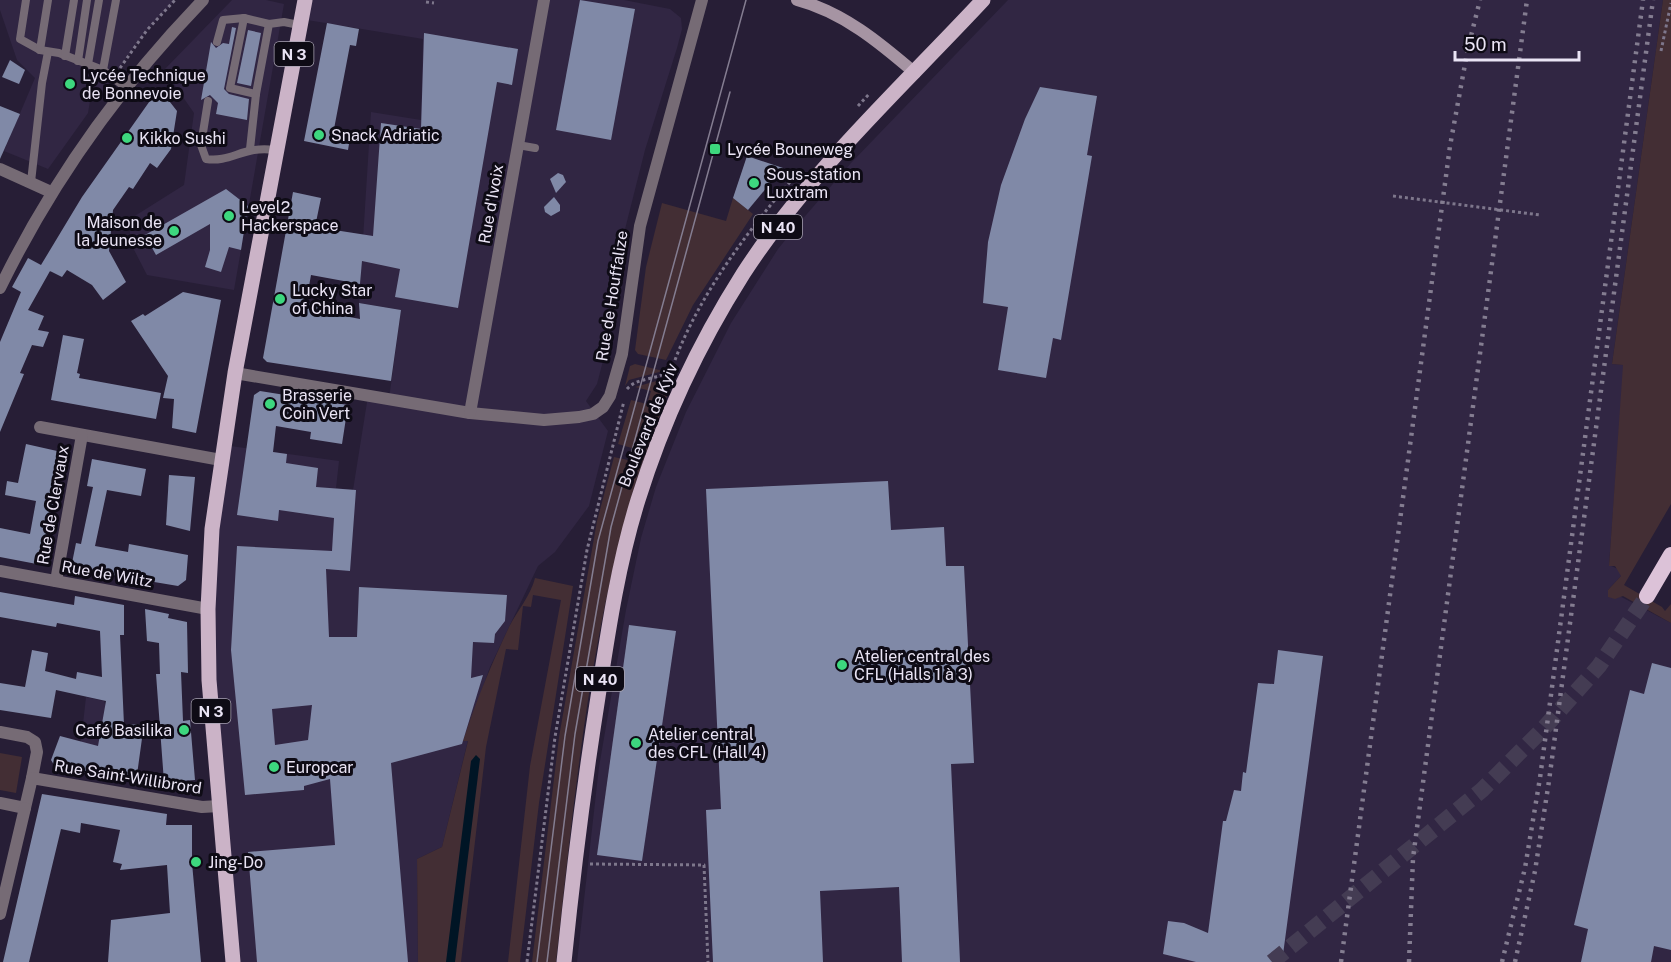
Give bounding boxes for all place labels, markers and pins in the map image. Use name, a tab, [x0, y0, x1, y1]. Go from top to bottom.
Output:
place label: Lycée Technique de Bonnevoie	[82, 66, 206, 103]
marker: Lycée Technique de Bonnevoie	[63, 77, 77, 91]
place label: Snack Adriatic	[331, 126, 440, 145]
marker: Snack Adriatic	[312, 128, 326, 142]
place label: Kikko Sushi	[139, 129, 226, 148]
marker: Kikko Sushi	[120, 131, 134, 145]
place label: Lycée Bouneweg	[727, 140, 853, 159]
marker: Lycée Bouneweg	[708, 142, 722, 156]
place label: Sous-station Luxtram	[766, 165, 861, 202]
marker: Sous-station Luxtram	[747, 176, 761, 190]
place label: Level2 Hackerspace	[241, 198, 339, 235]
marker: Level2 Hackerspace	[222, 209, 236, 223]
place label: Maison de la Jeunesse	[76, 213, 162, 250]
marker: Maison de la Jeunesse	[167, 224, 181, 238]
place label: Lucky Star of China	[292, 281, 372, 318]
marker: Lucky Star of China	[273, 292, 287, 306]
place label: Brasserie Coin Vert	[282, 386, 352, 423]
marker: Brasserie Coin Vert	[263, 397, 277, 411]
place label: Atelier central des CFL (Halls 1 à 3)	[854, 647, 990, 684]
marker: Atelier central des CFL (Halls 1 à 3)	[835, 658, 849, 672]
place label: Café Basilika	[75, 721, 172, 740]
marker: Café Basilika	[177, 723, 191, 737]
place label: Atelier central des CFL (Hall 4)	[648, 725, 766, 762]
marker: Atelier central des CFL (Hall 4)	[629, 736, 643, 750]
place label: Europcar	[286, 758, 354, 777]
marker: Europcar	[267, 760, 281, 774]
place label: Jing-Do	[208, 853, 263, 872]
marker: Jing-Do	[189, 855, 203, 869]

